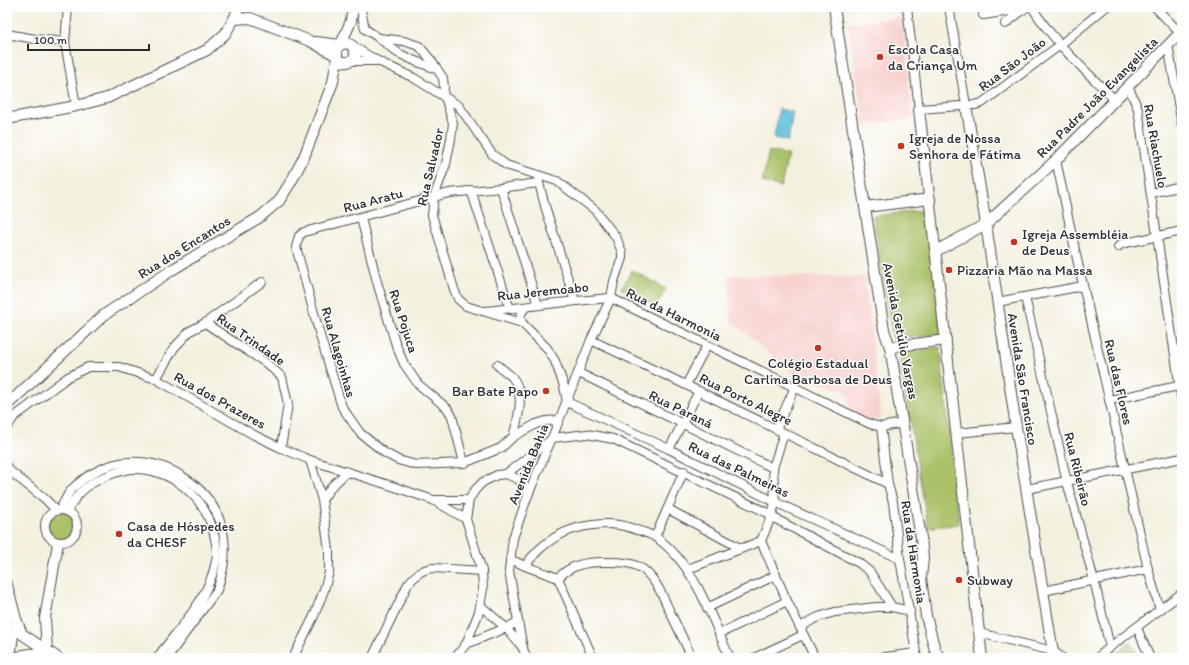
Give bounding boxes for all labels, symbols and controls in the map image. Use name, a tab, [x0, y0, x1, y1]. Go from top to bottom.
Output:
scale bar	[28, 26, 149, 52]
text: 100 m	[34, 33, 67, 47]
street label: Rua Padre João Evangelista	[1033, 33, 1162, 162]
street label: Rua São João	[975, 34, 1049, 95]
place label: Escola Casa da Criança Um	[888, 41, 978, 74]
marker: Escola Casa da Criança Um	[875, 52, 885, 62]
street label: Rua Riachuelo	[1140, 103, 1171, 189]
street label: Rua Salvador	[413, 126, 448, 208]
place label: Igreja de Nossa Senhora de Fátima	[909, 130, 1022, 163]
marker: Igreja de Nossa Senhora de Fátima	[896, 141, 906, 151]
street label: Rua Aratu	[341, 184, 405, 217]
street label: Rua dos Encantos	[135, 212, 234, 283]
place label: Igreja Assembléia de Deus	[1022, 226, 1128, 259]
marker: Igreja Assembléia de Deus	[1009, 237, 1019, 247]
street label: Avenida Getúlio Vargas	[879, 261, 922, 401]
place label: Pizzaria Mão na Massa	[957, 262, 1093, 279]
marker: Pizzaria Mão na Massa	[944, 265, 954, 275]
street label: Rua Jeremoabo	[497, 278, 590, 305]
street label: Rua da Harmonia	[623, 284, 725, 345]
street label: Rua Pojuca	[385, 287, 422, 355]
street label: Rua Alagoinhas	[317, 305, 360, 399]
street label: Rua Trindade	[213, 310, 289, 369]
street label: Avenida São Francisco	[1004, 312, 1041, 446]
street label: Rua das Flores	[1100, 338, 1137, 427]
marker: Colégio Estadual Carlina Barbosa de Deus	[813, 343, 823, 353]
place label: Colégio Estadual Carlina Barbosa de Deus	[744, 355, 892, 388]
street label: Rua dos Prazeres	[171, 368, 269, 433]
street label: Rua Porto Alegre	[697, 370, 795, 429]
place label: Bar Bate Papo	[452, 383, 538, 400]
marker: Bar Bate Papo	[541, 386, 551, 396]
street label: Rua Paraná	[646, 387, 716, 433]
street label: Avenida Bahia	[505, 421, 553, 507]
street label: Rua Ribeirão	[1060, 430, 1095, 508]
street label: Rua das Palmeiras	[686, 438, 792, 501]
street label: Rua da Harmonia	[897, 499, 930, 606]
place label: Casa de Hóspedes da CHESF	[127, 518, 235, 551]
marker: Casa de Hóspedes da CHESF	[114, 529, 124, 539]
place label: Subway	[967, 572, 1013, 589]
marker: Subway	[954, 575, 964, 585]

